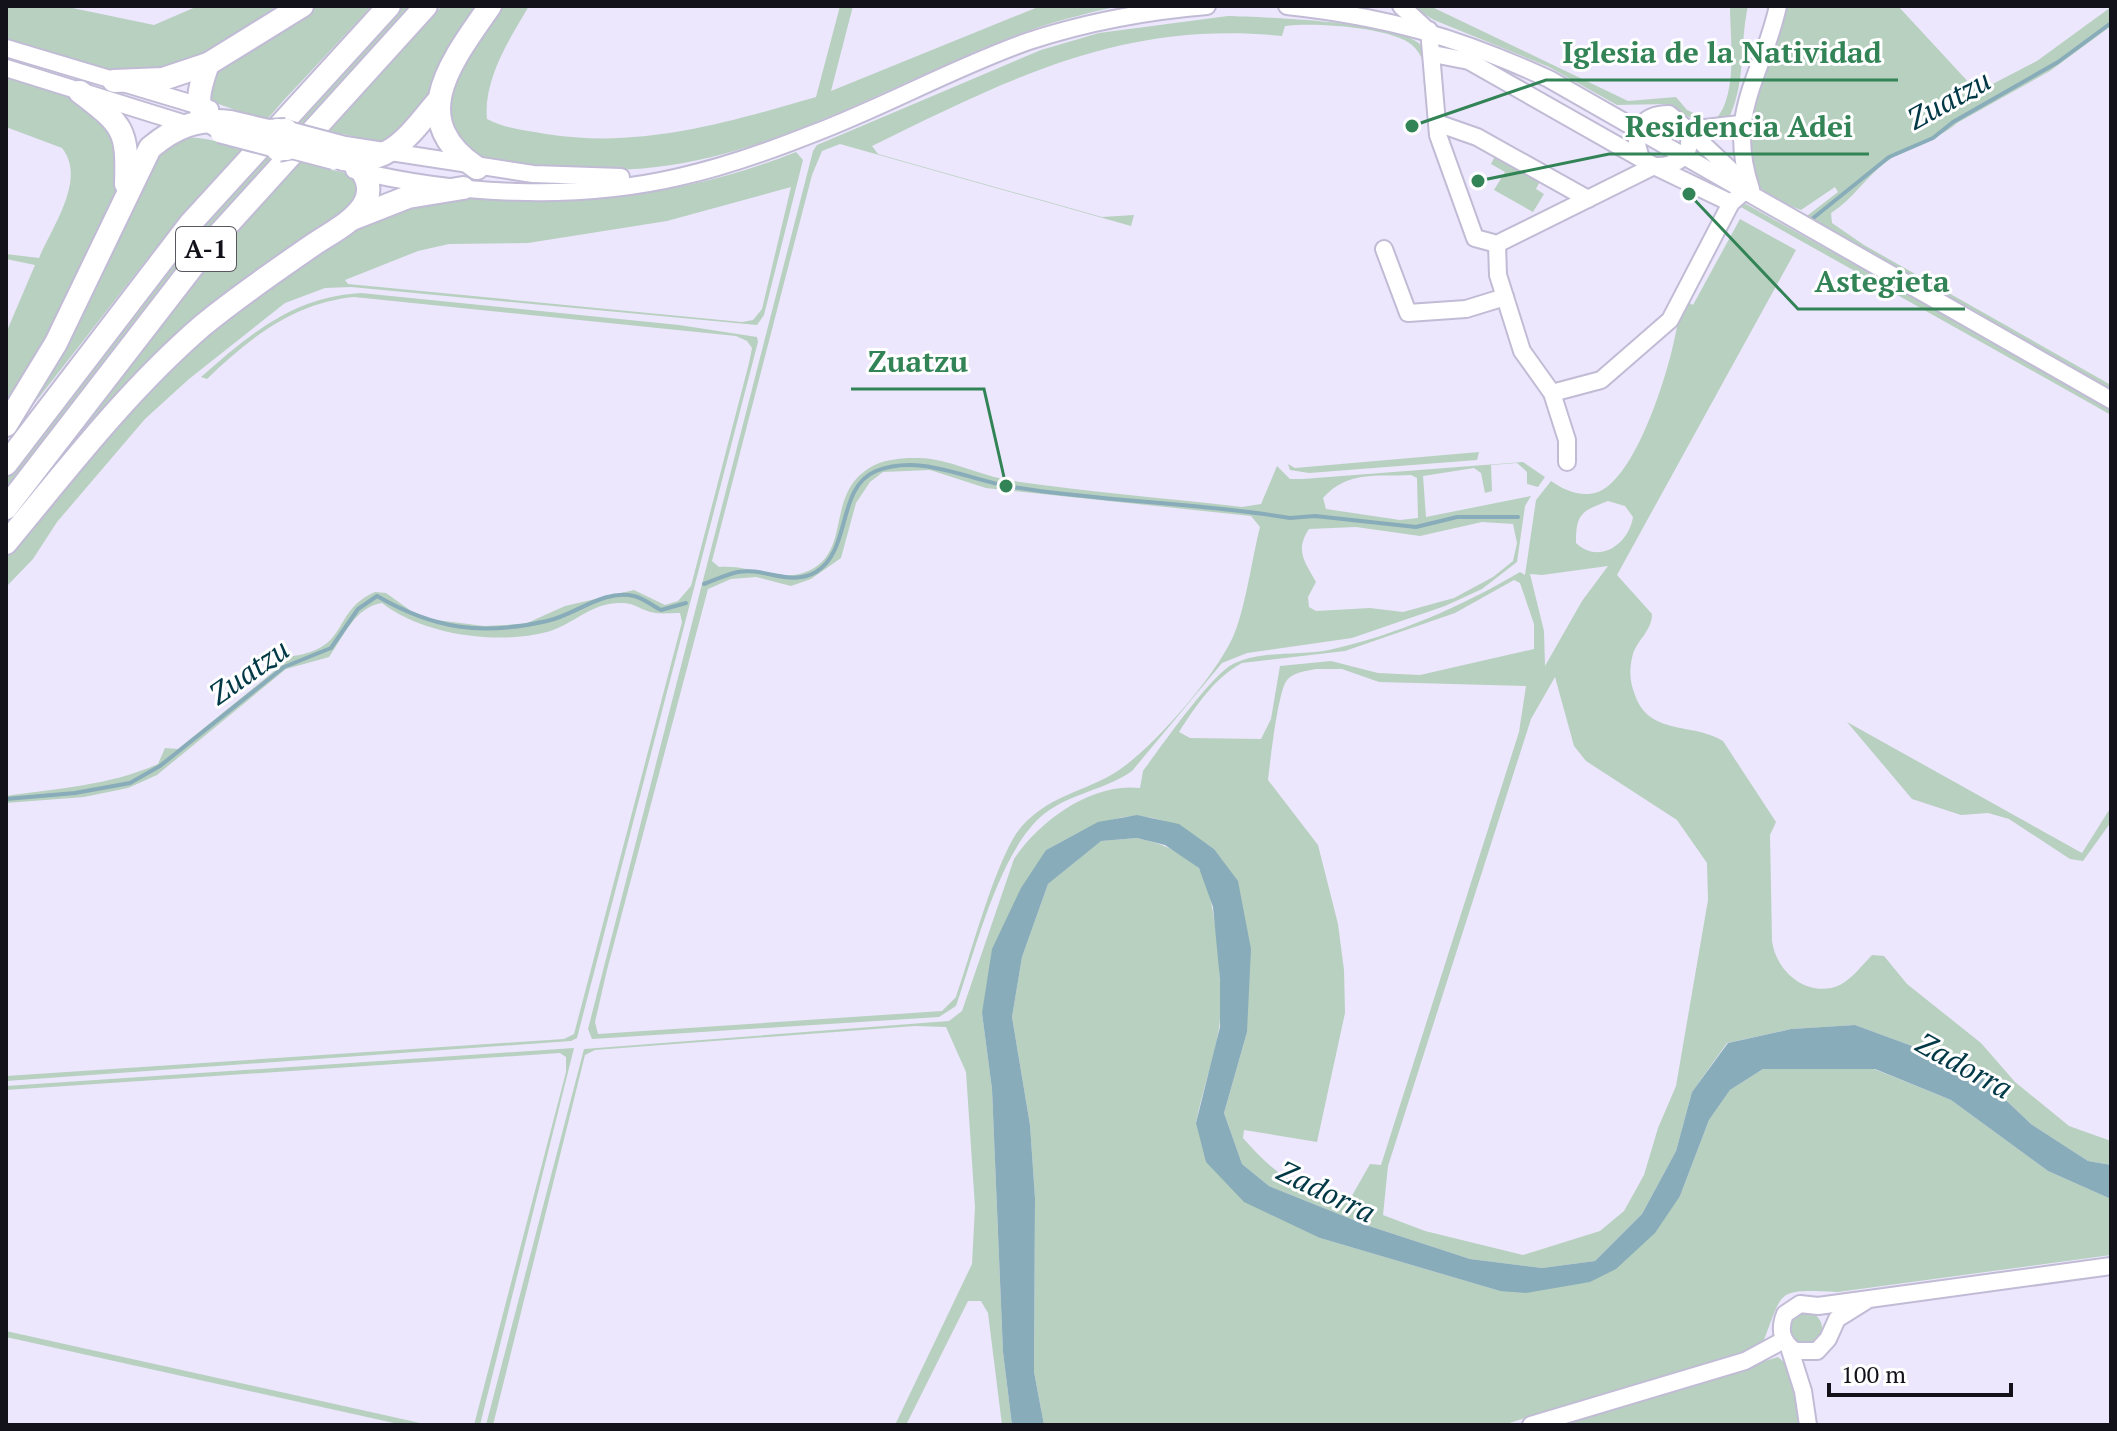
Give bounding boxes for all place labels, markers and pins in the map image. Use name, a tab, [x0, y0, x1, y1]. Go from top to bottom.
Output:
callout: Iglesia de la Natividad	[1546, 26, 1898, 80]
callout: Residencia Adei	[1609, 100, 1869, 154]
callout: Astegieta	[1798, 255, 1965, 309]
callout: Zuatzu	[851, 335, 984, 389]

